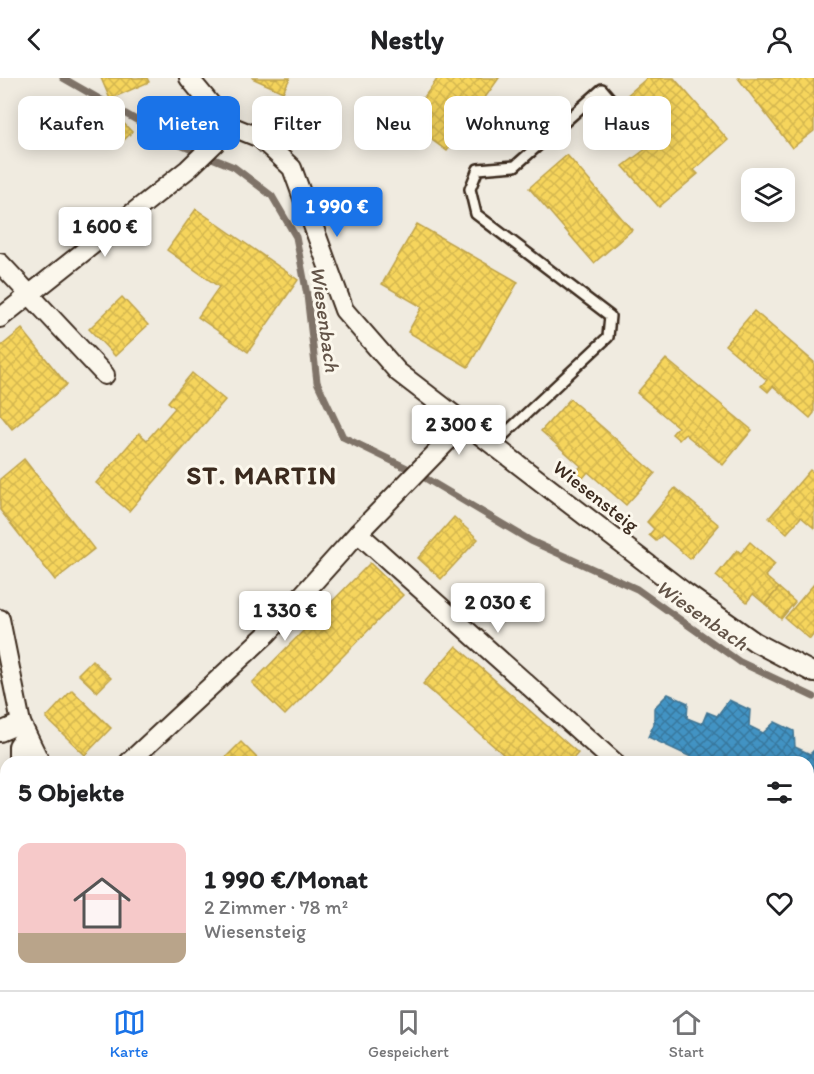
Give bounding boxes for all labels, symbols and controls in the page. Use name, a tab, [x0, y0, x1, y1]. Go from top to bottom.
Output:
icon: back	[18, 23, 51, 56]
text: Nestly	[370, 23, 444, 56]
icon: person	[763, 23, 796, 56]
chip: Kaufen	[18, 96, 125, 150]
chip: Mieten	[137, 96, 240, 150]
chip: Filter	[252, 96, 342, 150]
chip: Neu	[354, 96, 432, 150]
chip: Wohnung	[444, 96, 571, 150]
chip: Haus	[583, 96, 671, 150]
map controls	[741, 168, 795, 222]
button: layers	[741, 168, 795, 222]
pin: 1 990 €	[282, 187, 392, 238]
text: 1 990 €	[306, 194, 368, 218]
pin: 1 600 €	[50, 207, 160, 258]
text: 1 600 €	[73, 214, 137, 238]
water label: Wiesenbach	[306, 264, 345, 374]
pin: 2 300 €	[404, 405, 514, 456]
text: 2 300 €	[426, 412, 492, 436]
street label: Wiesensteig	[548, 455, 644, 537]
district label: ST. MARTIN	[186, 459, 338, 491]
water label: Wiesenbach	[652, 574, 753, 656]
pin: 2 030 €	[443, 583, 553, 634]
text: 2 030 €	[465, 590, 531, 614]
pin: 1 330 €	[230, 591, 340, 642]
text: 1 330 €	[253, 598, 317, 622]
text: 5 Objekte	[18, 776, 124, 808]
icon: filters	[763, 776, 796, 809]
text: 1 990 €/Monat	[204, 863, 368, 895]
icon: home	[66, 867, 138, 939]
icon: heart	[763, 887, 796, 920]
text: 2 Zimmer · 78 m²	[204, 895, 348, 919]
text: Wiesensteig	[204, 919, 306, 943]
tab: Karte	[110, 1006, 148, 1061]
tab: Gespeichert	[368, 1006, 449, 1061]
tab: Start	[669, 1006, 704, 1061]

